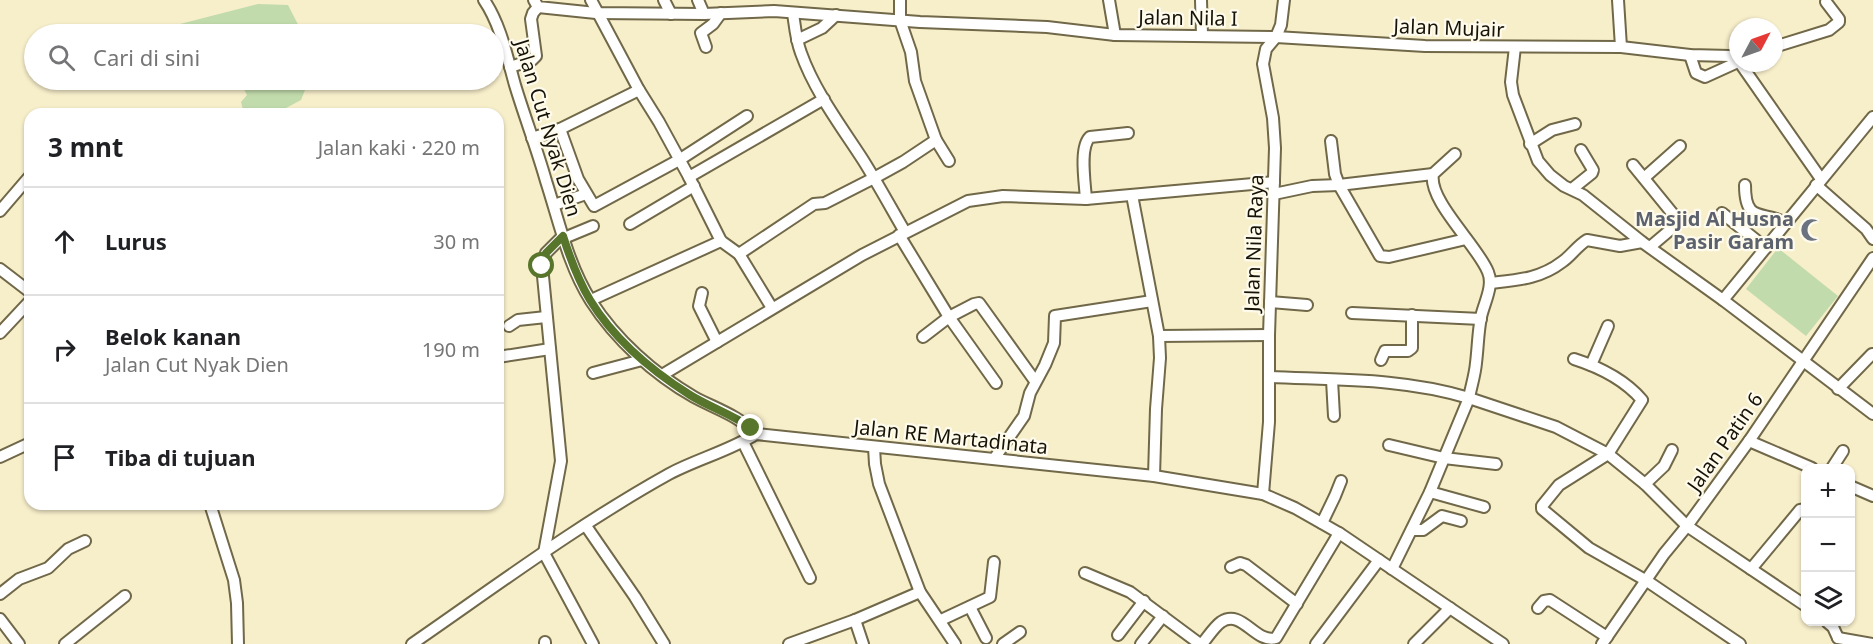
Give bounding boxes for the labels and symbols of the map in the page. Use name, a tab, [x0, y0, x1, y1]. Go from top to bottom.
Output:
street label: Jalan Nila I	[1136, 3, 1238, 32]
street label: Jalan Mujair	[1391, 12, 1505, 43]
north arrow	[1729, 18, 1783, 72]
street label: Jalan Cut Nyak Dien	[508, 34, 588, 220]
street label: Jalan Nila Raya	[1238, 174, 1269, 314]
place label: Masjid Al Husna Pasir Garam	[1635, 205, 1794, 255]
mosque icon: Masjid Al Husna Pasir Garam	[1799, 217, 1825, 243]
route start	[528, 252, 554, 278]
street label: Jalan Patin 6	[1679, 387, 1769, 498]
street label: Jalan RE Martadinata	[851, 413, 1049, 460]
route end	[737, 414, 763, 440]

